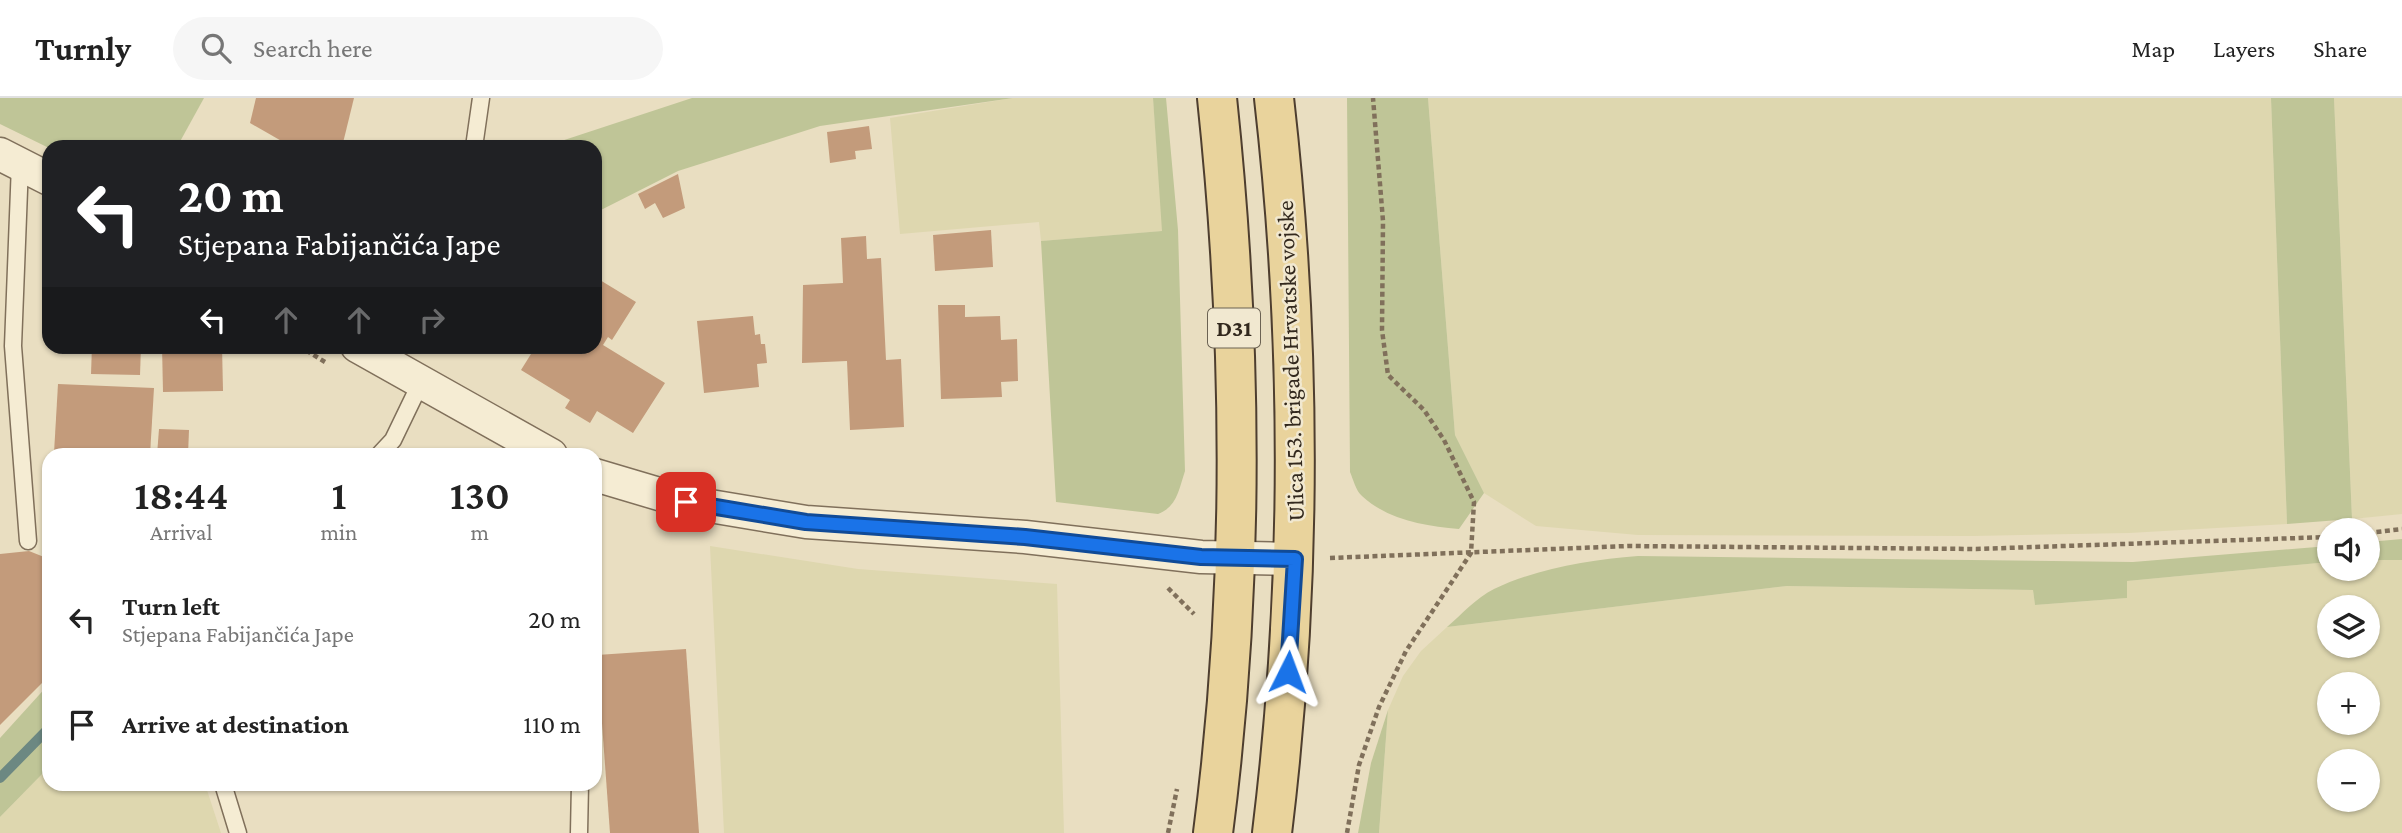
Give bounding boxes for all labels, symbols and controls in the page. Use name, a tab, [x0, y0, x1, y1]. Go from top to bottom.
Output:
search box	[173, 17, 663, 80]
icon: search	[197, 29, 235, 67]
text: Turnly	[35, 30, 131, 67]
text: Search here	[253, 34, 372, 63]
text: Map	[2131, 35, 2175, 62]
text: Layers	[2213, 35, 2275, 62]
text: Share	[2313, 35, 2367, 62]
icon: left	[63, 168, 154, 259]
text: 20 m	[178, 168, 284, 223]
street label: Ulica 153. brigade Hrvatske vojske	[1271, 200, 1309, 522]
text: Stjepana Fabijančića Jape	[178, 226, 500, 262]
icon: left	[194, 301, 232, 339]
icon: ahead	[267, 301, 305, 339]
icon: ahead	[340, 301, 378, 339]
icon: right	[413, 301, 451, 339]
road number: D31	[1208, 308, 1260, 347]
text: 18:44	[134, 471, 228, 518]
text: 1	[331, 471, 347, 518]
text: 130	[450, 471, 510, 518]
pin	[656, 472, 716, 532]
icon: arrive	[667, 483, 705, 521]
map controls	[2317, 518, 2380, 812]
button: sound	[2317, 518, 2380, 581]
text: Arrival	[150, 519, 213, 545]
text: min	[321, 519, 357, 545]
text: m	[470, 519, 489, 545]
text: Turn left	[122, 592, 220, 621]
button: layers	[2317, 595, 2380, 658]
icon: left	[63, 601, 101, 639]
text: 20 m	[528, 605, 581, 634]
text: Stjepana Fabijančića Jape	[122, 621, 354, 647]
position arrow	[1251, 635, 1325, 709]
button: +	[2317, 672, 2380, 735]
icon: arrive	[63, 706, 101, 744]
text: Arrive at destination	[122, 710, 349, 739]
text: 110 m	[523, 710, 581, 739]
button: −	[2317, 749, 2380, 812]

